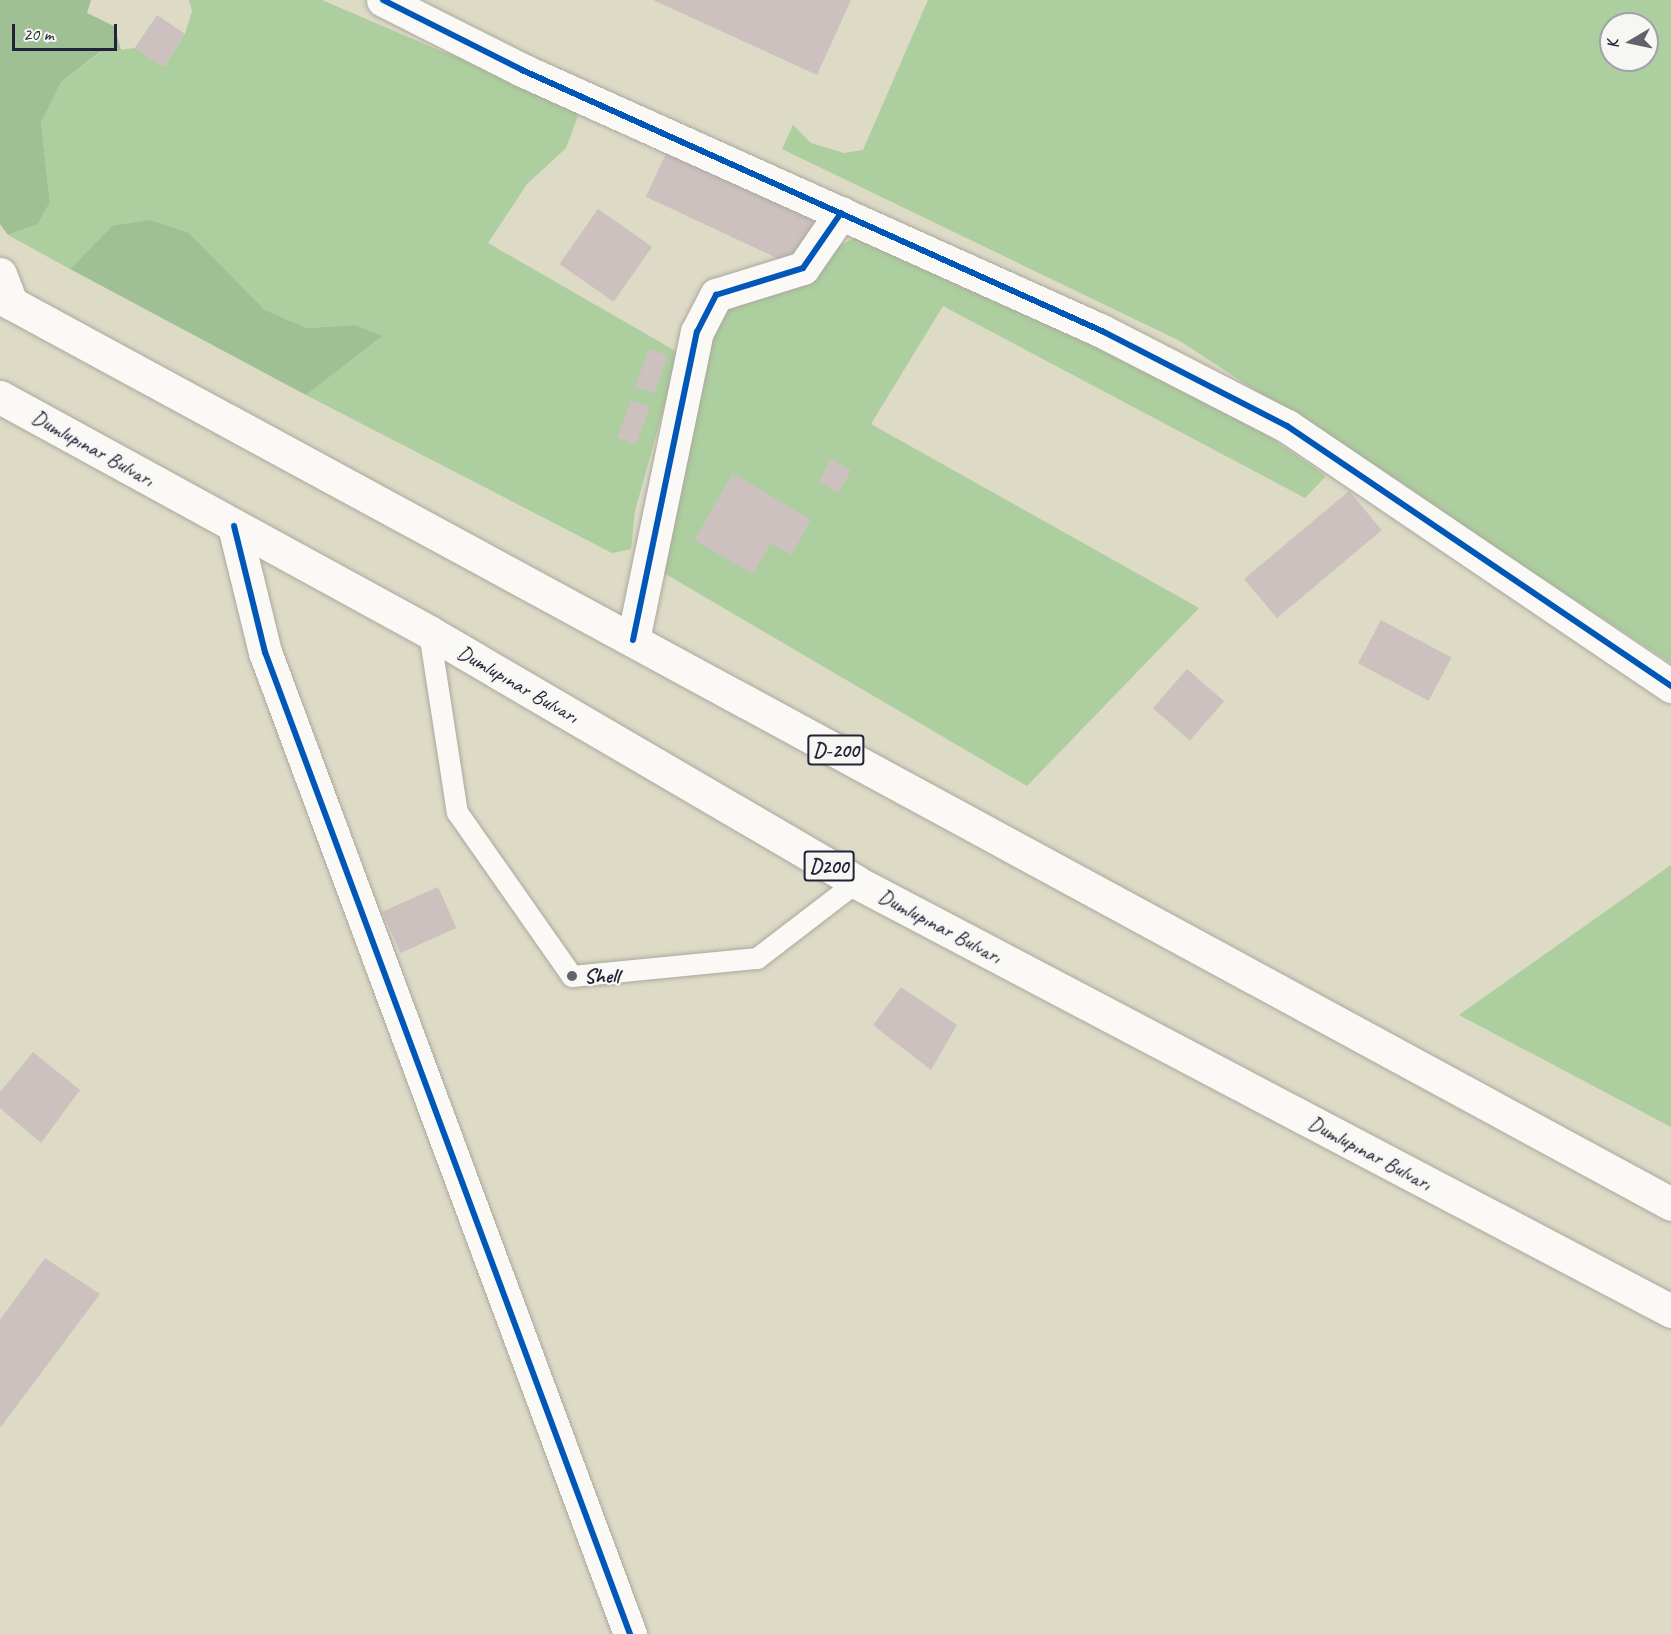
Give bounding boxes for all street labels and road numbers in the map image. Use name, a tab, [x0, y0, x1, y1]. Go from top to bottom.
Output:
street label: Dumlupınar Bulvarı	[28, 404, 158, 492]
street label: Dumlupınar Bulvarı	[453, 639, 583, 729]
road number: D-200	[806, 733, 866, 767]
road number: D200	[804, 849, 854, 883]
street label: Dumlupınar Bulvarı	[874, 883, 1006, 969]
street label: Dumlupınar Bulvarı	[1304, 1110, 1436, 1196]

